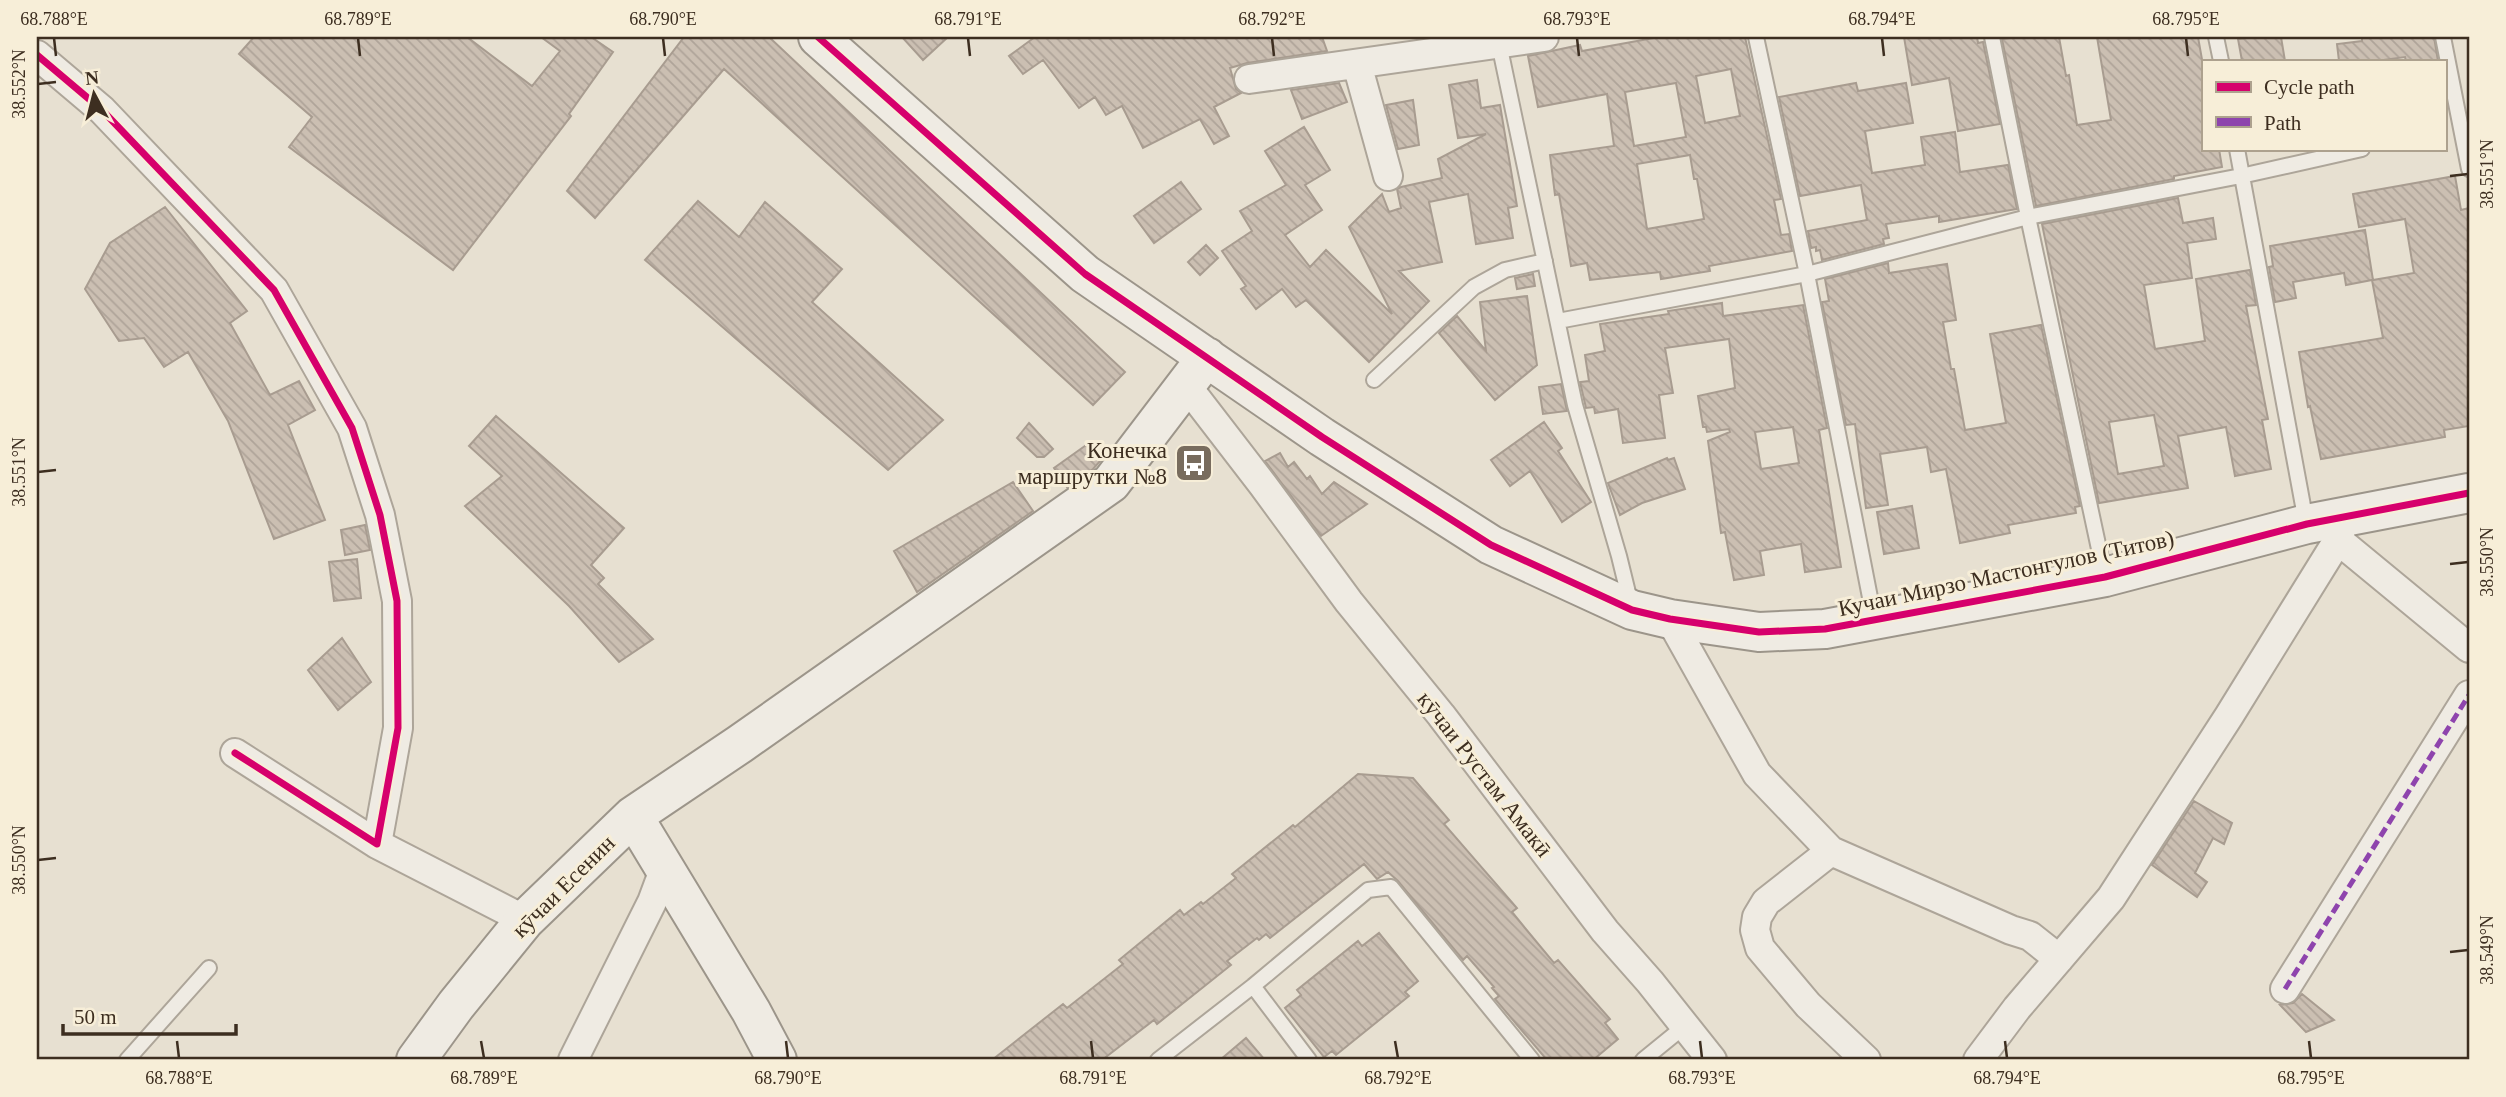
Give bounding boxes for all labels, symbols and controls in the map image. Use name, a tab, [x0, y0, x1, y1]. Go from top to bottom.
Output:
text: 68.788°E	[20, 9, 88, 29]
text: 68.789°E	[324, 9, 392, 29]
text: 68.790°E	[629, 9, 697, 29]
text: 68.791°E	[934, 9, 1002, 29]
text: 68.792°E	[1238, 9, 1306, 29]
text: 68.793°E	[1543, 9, 1611, 29]
text: 68.794°E	[1848, 9, 1916, 29]
text: 68.795°E	[2152, 9, 2220, 29]
text: 38.552°N	[9, 49, 29, 119]
north arrow	[60, 60, 130, 130]
legend	[2202, 60, 2446, 150]
text: N	[84, 66, 100, 89]
text: Cycle path	[2264, 75, 2355, 99]
text: Path	[2264, 111, 2302, 135]
text: 38.551°N	[2477, 139, 2497, 209]
text: 38.551°N	[9, 437, 29, 507]
place label: Конечка маршрутки №8	[1018, 438, 1167, 489]
bus stop icon: Конечка маршрутки №8	[1173, 442, 1215, 484]
street label: Кучаи Мирзо Мастонгулов (Титов)	[1836, 526, 2176, 621]
text: 38.550°N	[2477, 527, 2497, 597]
street label: кӯчаи Рустам Амакӣ	[1412, 687, 1557, 862]
text: 38.550°N	[9, 825, 29, 895]
street label: кӯчаи Есенин	[507, 830, 620, 943]
text: 38.549°N	[2477, 915, 2497, 985]
scale bar	[63, 992, 236, 1036]
text: 50 m	[74, 1005, 117, 1029]
text: 68.788°E	[145, 1068, 213, 1088]
text: 68.789°E	[450, 1068, 518, 1088]
text: 68.790°E	[754, 1068, 822, 1088]
text: 68.791°E	[1059, 1068, 1127, 1088]
text: 68.792°E	[1364, 1068, 1432, 1088]
text: 68.793°E	[1668, 1068, 1736, 1088]
text: 68.794°E	[1973, 1068, 2041, 1088]
text: 68.795°E	[2277, 1068, 2345, 1088]

